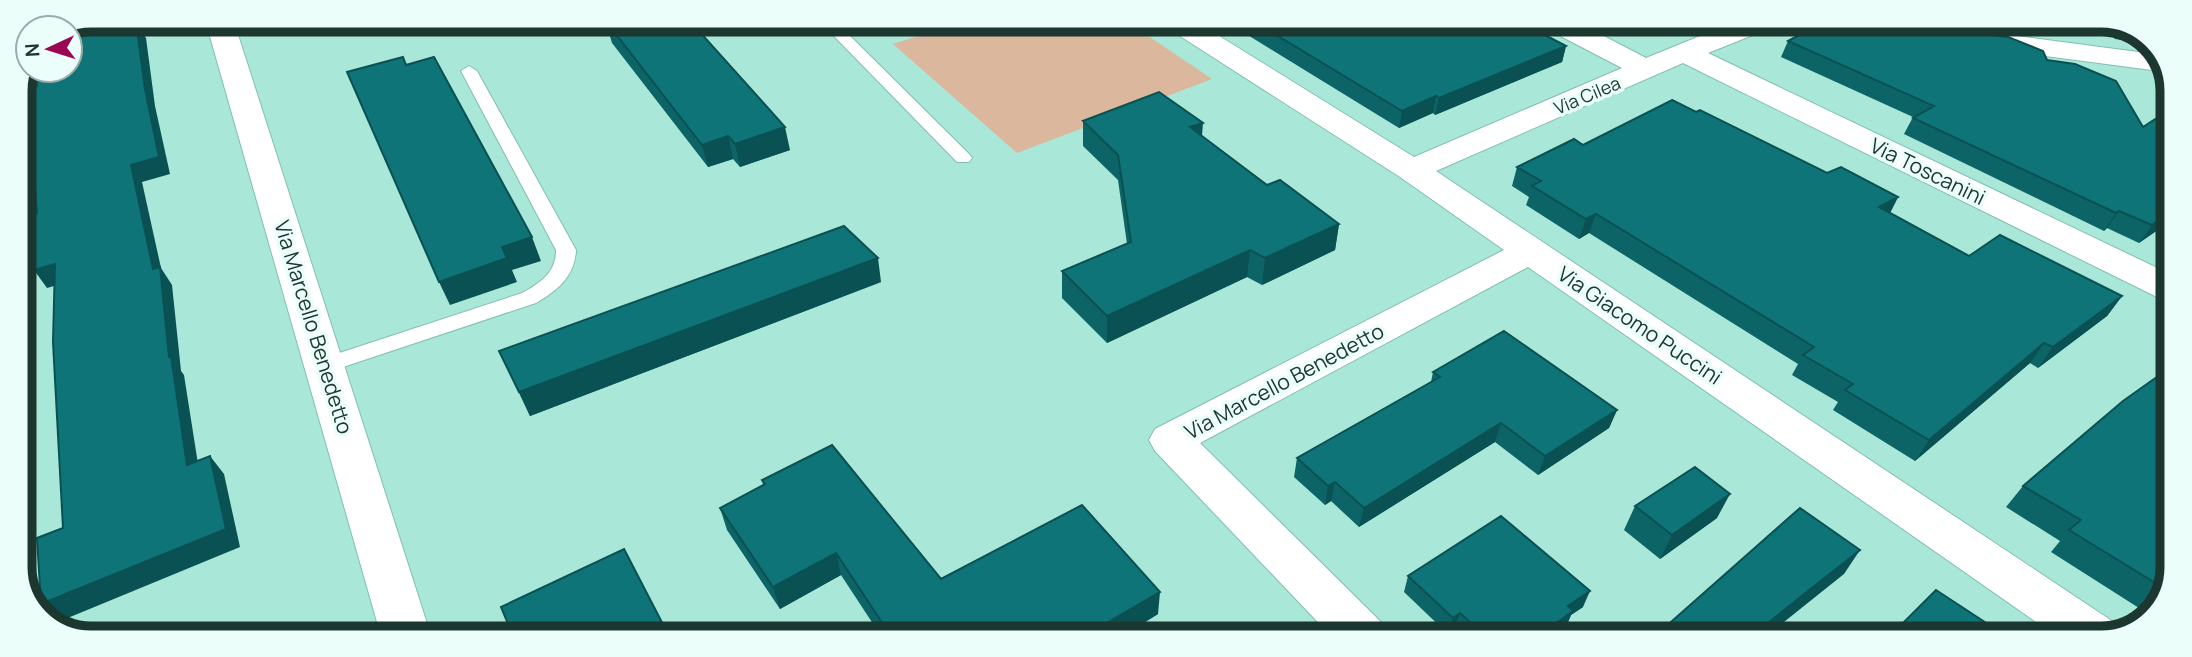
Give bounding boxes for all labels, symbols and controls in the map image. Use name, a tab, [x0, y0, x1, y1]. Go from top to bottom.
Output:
north arrow	[14, 14, 84, 84]
text: N	[19, 42, 45, 58]
street label: Via Cilea	[1550, 70, 1624, 120]
street label: Via Toscanini	[1866, 131, 1990, 211]
street label: Via Marcello Benedetto	[268, 217, 360, 437]
street label: Via Giacomo Puccini	[1552, 260, 1728, 390]
street label: Via Marcello Benedetto	[1179, 317, 1389, 445]

